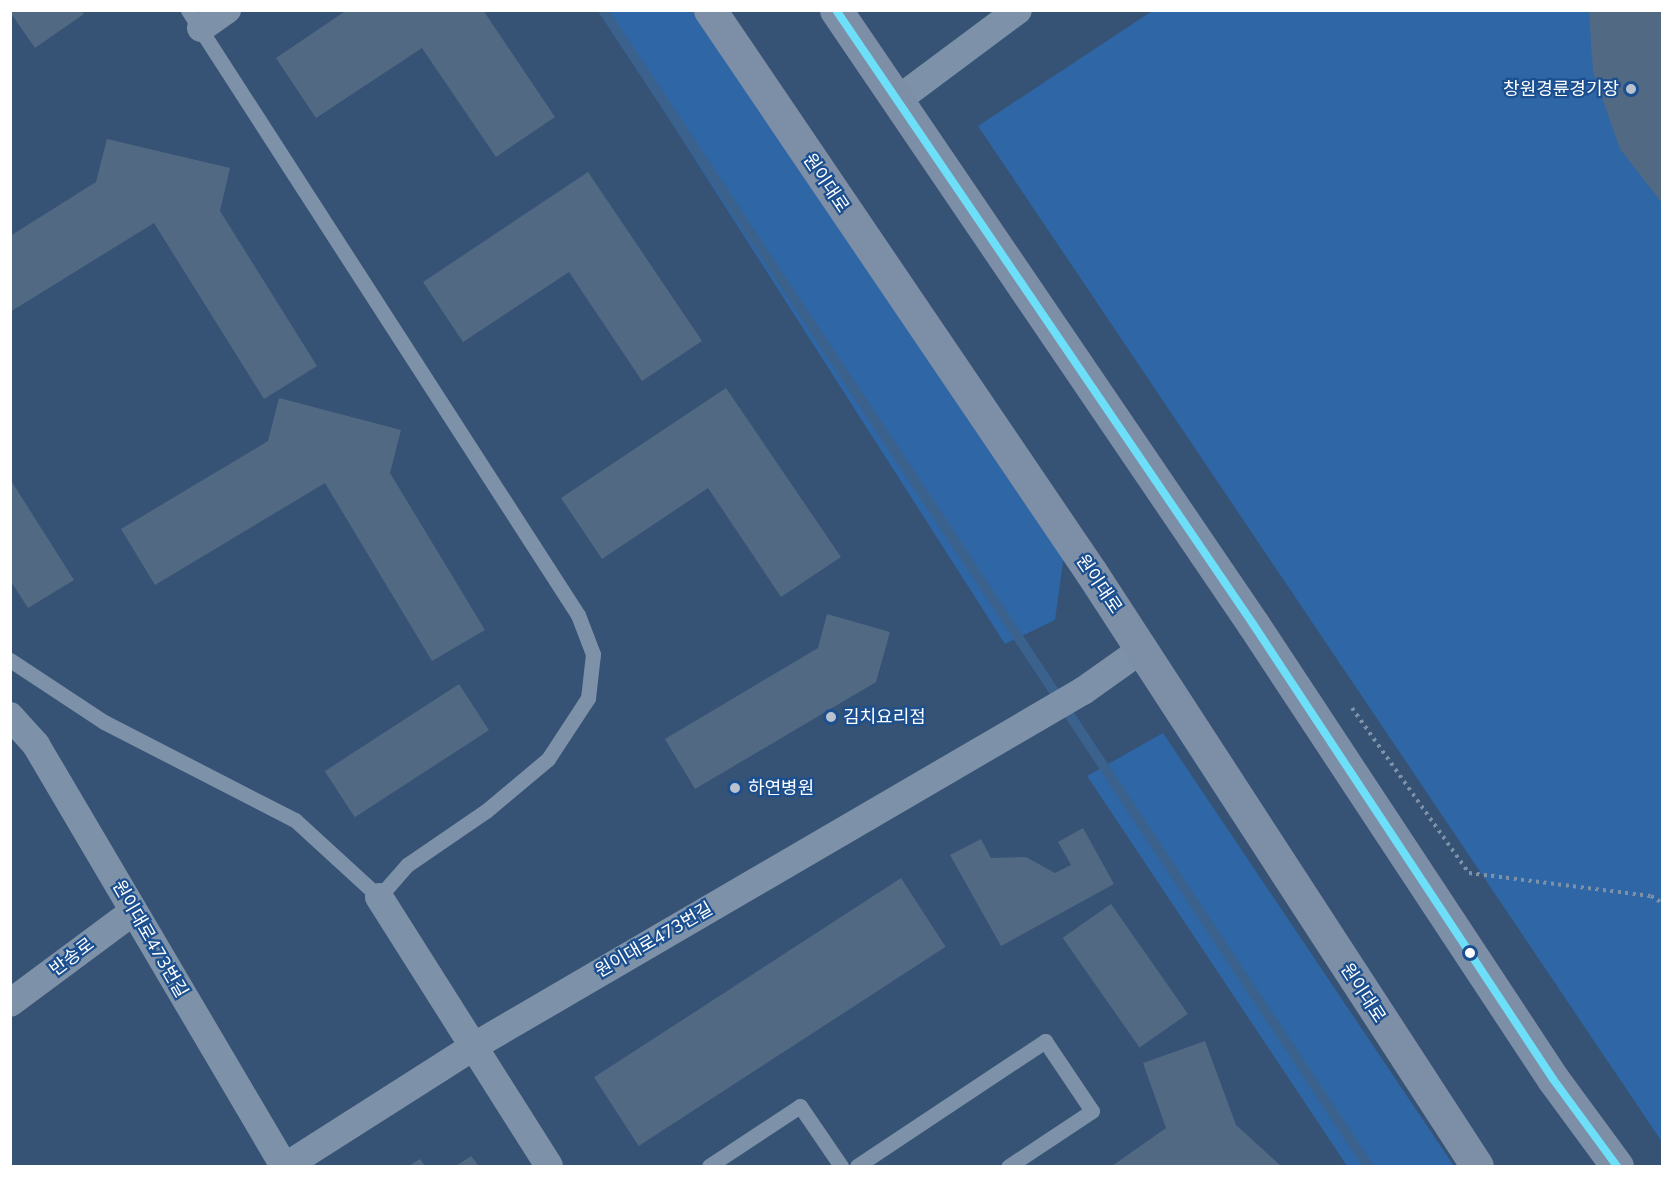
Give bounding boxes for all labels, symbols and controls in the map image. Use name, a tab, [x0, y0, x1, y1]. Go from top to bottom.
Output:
place label: 창원경륜경기장	[1503, 78, 1619, 100]
marker: 창원경륜경기장	[1624, 82, 1638, 96]
street label: 원이대로	[799, 150, 853, 216]
street label: 원이대로	[1072, 551, 1126, 617]
place label: 김치요리점	[843, 706, 926, 728]
marker: 김치요리점	[824, 710, 838, 724]
place label: 하연병원	[748, 777, 814, 799]
marker: 하연병원	[726, 779, 744, 797]
street label: 원이대로473번길	[108, 877, 192, 1001]
street label: 원이대로473번길	[592, 898, 716, 982]
street label: 반송로	[46, 933, 98, 981]
unlabelled marker	[1464, 947, 1476, 959]
street label: 원이대로	[1336, 959, 1390, 1027]

